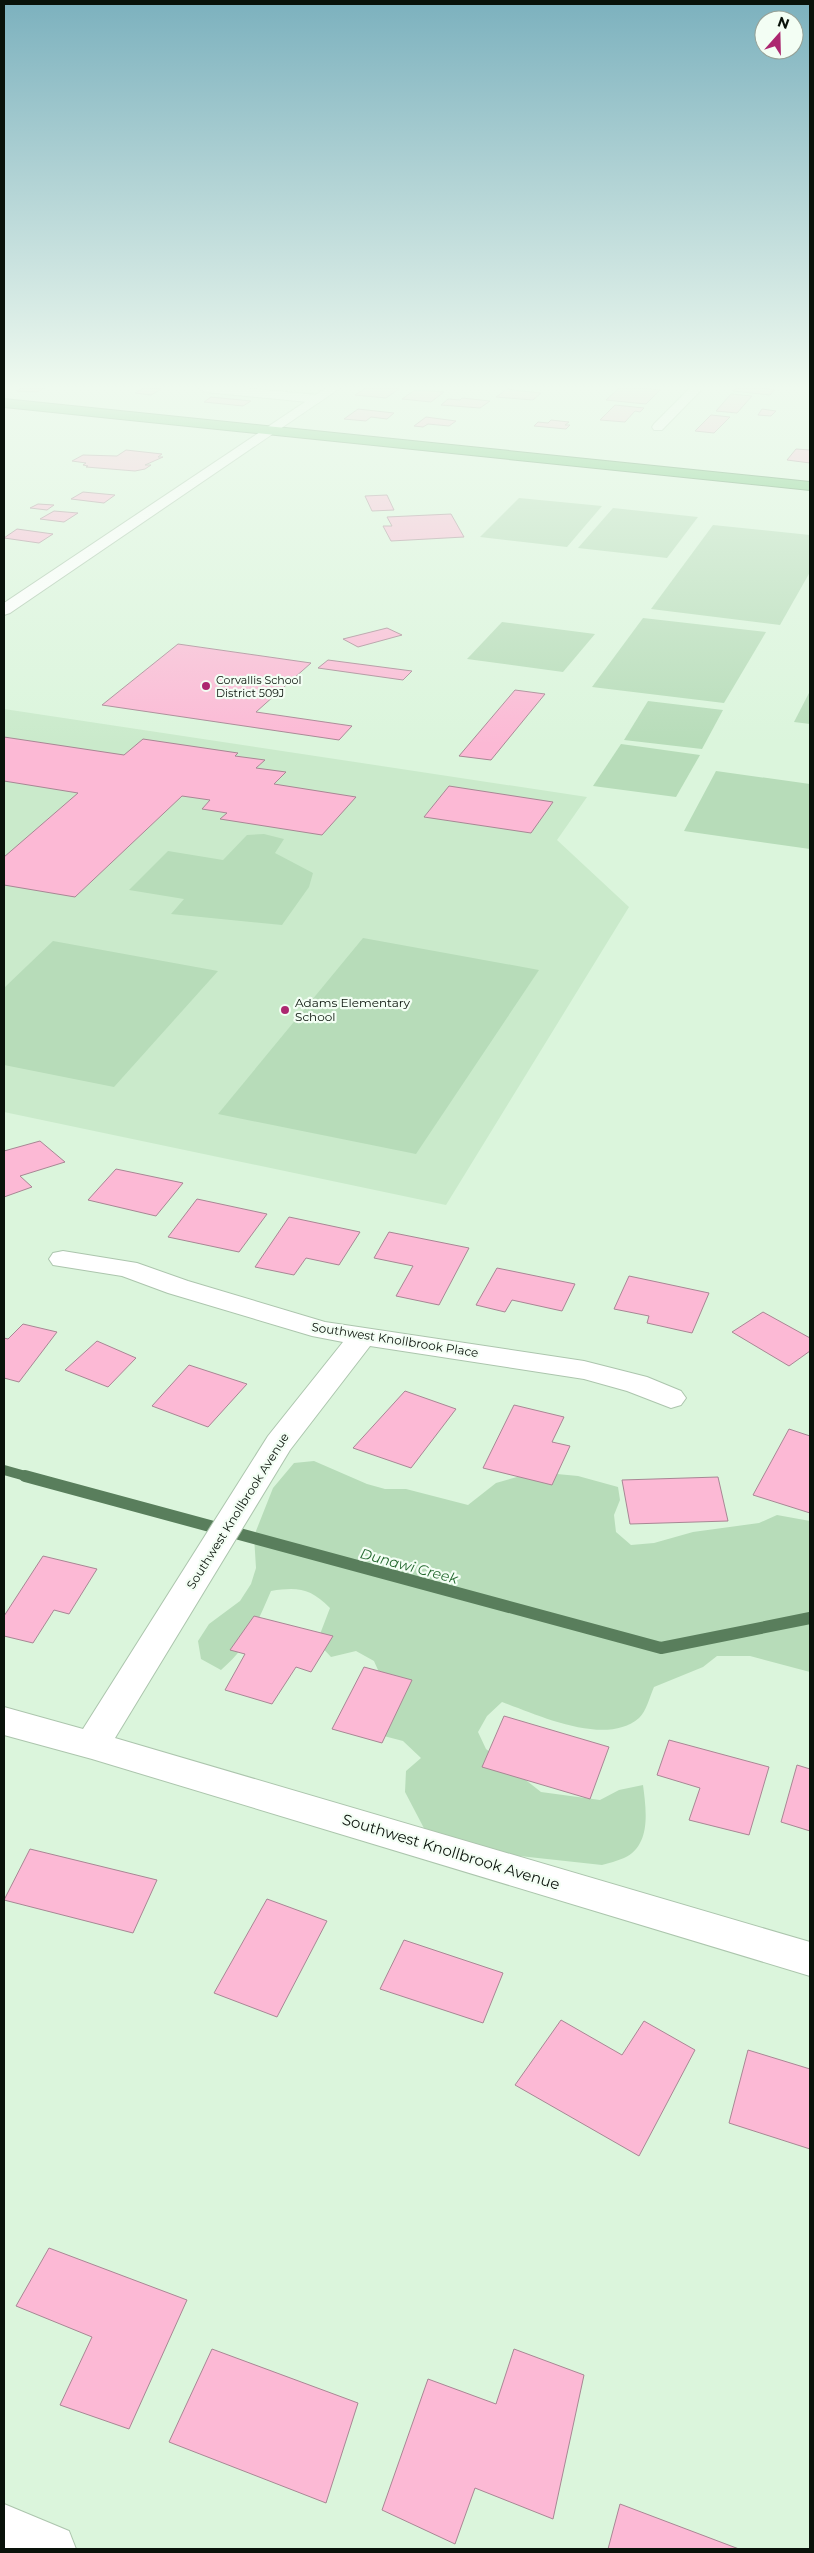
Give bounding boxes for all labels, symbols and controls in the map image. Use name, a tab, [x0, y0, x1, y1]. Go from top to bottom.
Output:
north arrow	[754, 10, 804, 60]
text: N	[775, 12, 792, 33]
place label: Corvallis School District 509J	[216, 673, 301, 700]
marker: Corvallis School District 509J	[200, 680, 212, 692]
place label: Adams Elementary School	[295, 995, 411, 1024]
marker: Adams Elementary School	[279, 1004, 291, 1016]
street label: Southwest Knollbrook Place	[311, 1319, 480, 1360]
street label: Southwest Knollbrook Avenue	[183, 1430, 292, 1592]
water label: Dunawi Creek	[358, 1544, 460, 1588]
street label: Southwest Knollbrook Avenue	[340, 1809, 562, 1894]

